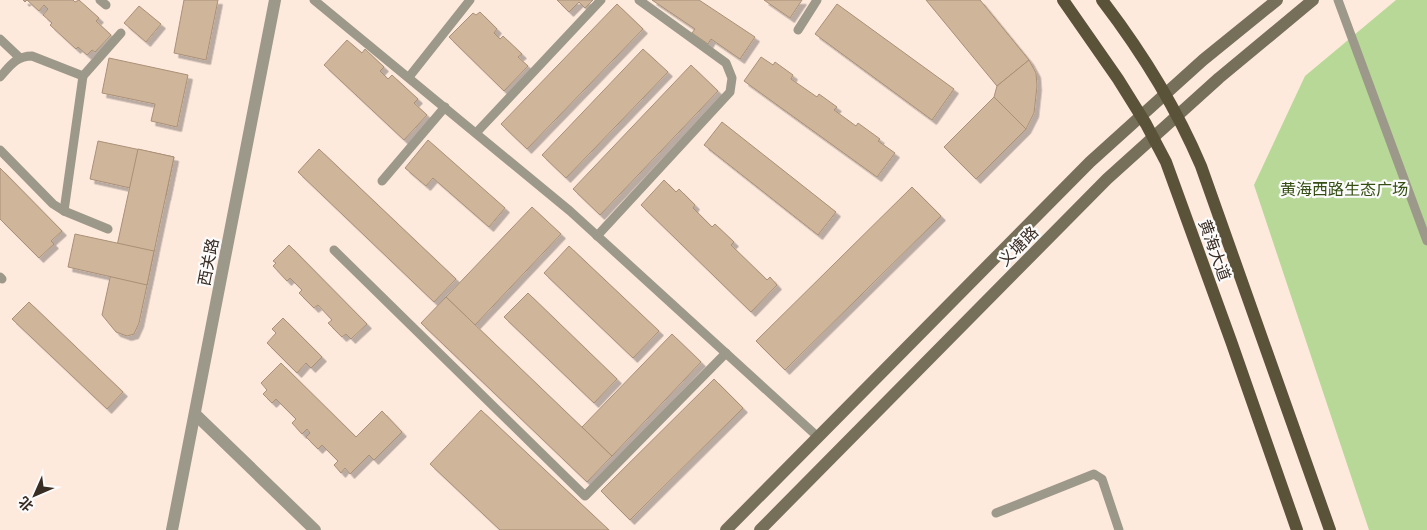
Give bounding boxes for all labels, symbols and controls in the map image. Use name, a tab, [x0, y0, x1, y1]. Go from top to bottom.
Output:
park label: 黄海西路生态广场	[1280, 180, 1408, 199]
street label: 黄海大道	[1195, 217, 1234, 283]
street label: 义塘路	[995, 223, 1042, 270]
street label: 西关路	[195, 237, 222, 287]
north arrow	[10, 470, 60, 520]
text: 北	[14, 493, 37, 516]

